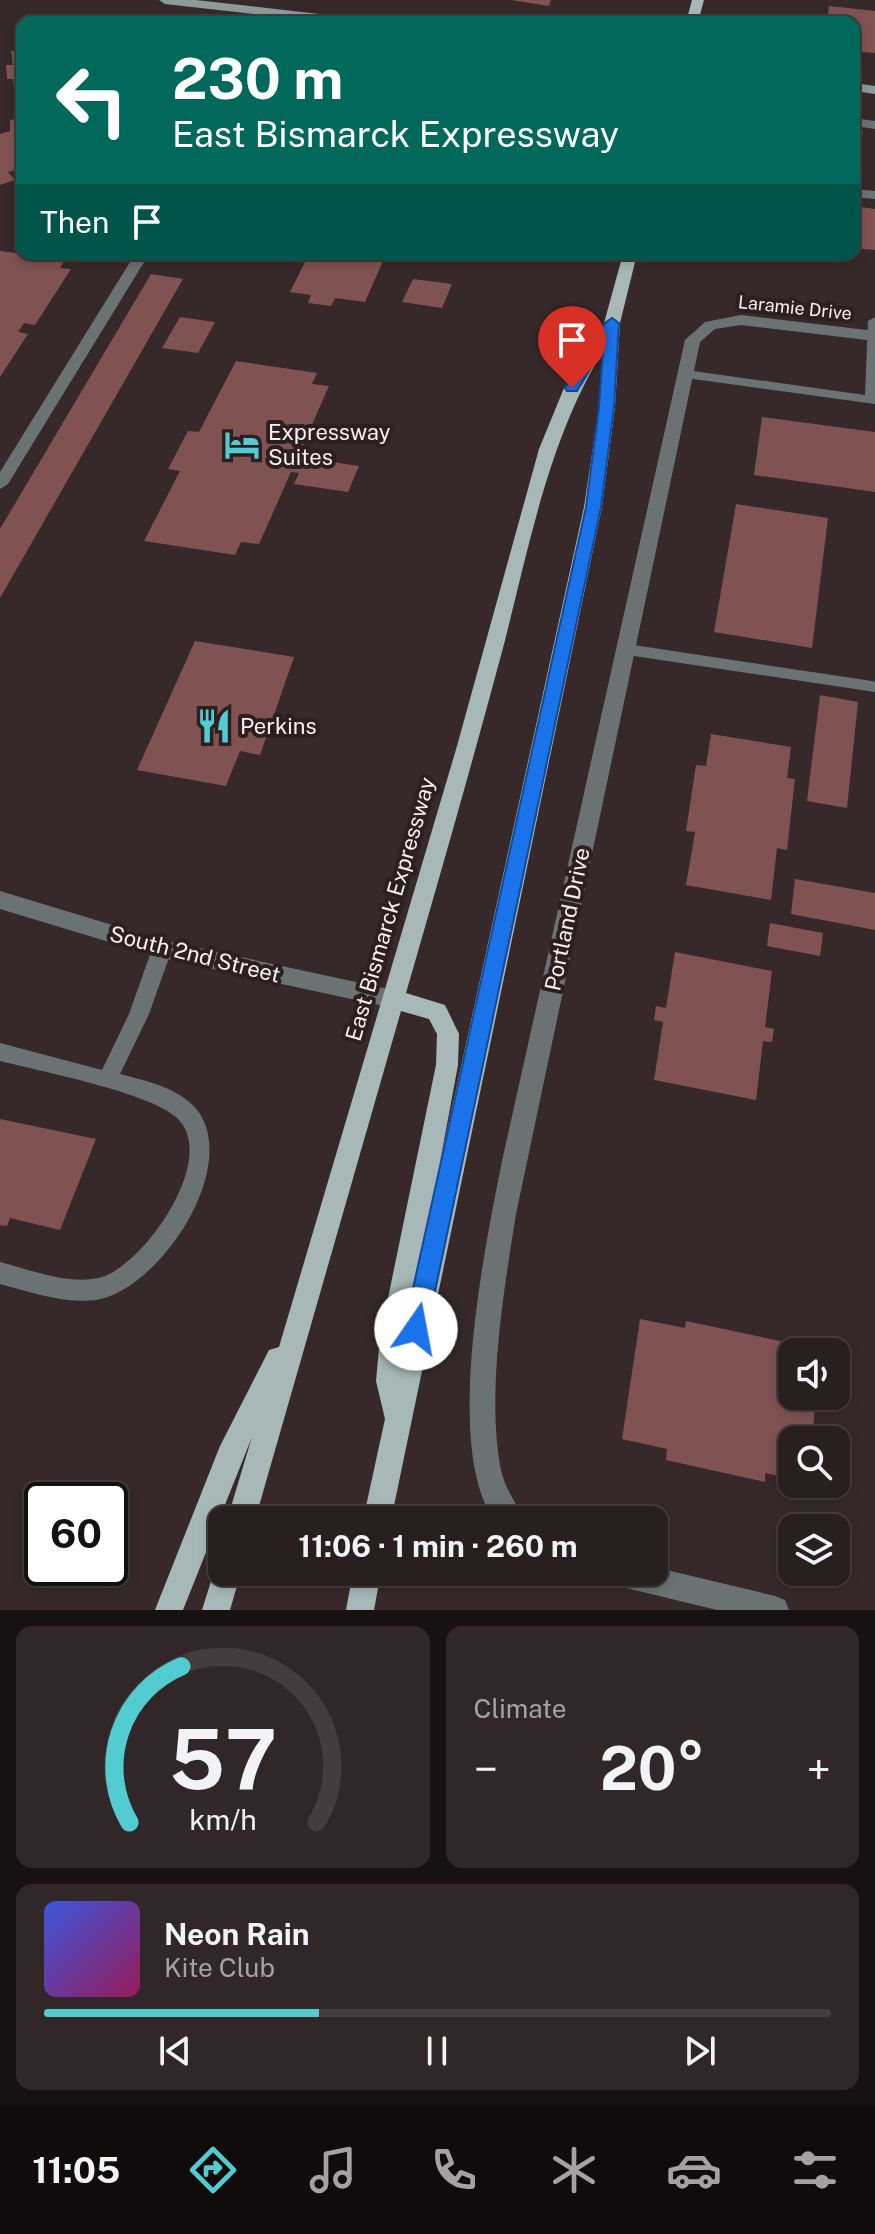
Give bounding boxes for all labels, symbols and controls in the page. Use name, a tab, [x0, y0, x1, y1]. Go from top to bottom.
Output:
text: 230 m	[172, 46, 344, 112]
icon: left	[40, 48, 144, 152]
text: East Bismarck Expressway	[172, 113, 619, 155]
icon: arrive	[125, 200, 169, 244]
text: Then	[40, 204, 109, 240]
street label: Laramie Drive	[737, 291, 853, 324]
pin	[538, 306, 606, 388]
icon: arrive	[550, 318, 594, 362]
place label: Expressway Suites	[268, 419, 391, 470]
hotel icon: Expressway Suites	[223, 426, 261, 464]
restaurant icon: Perkins	[195, 707, 233, 745]
place label: Perkins	[240, 713, 317, 739]
street label: East Bismarck Expressway	[340, 774, 440, 1044]
street label: Portland Drive	[539, 845, 595, 993]
street label: South 2nd Street	[107, 920, 283, 988]
position arrow	[374, 1287, 458, 1371]
map controls	[778, 1338, 850, 1586]
button: sound	[778, 1338, 850, 1410]
button: search	[778, 1426, 850, 1498]
speed limit sign: 60	[24, 1482, 128, 1586]
button: layers	[778, 1514, 850, 1586]
text: 11:06 · 1 min · 260 m	[298, 1528, 578, 1564]
text: Climate	[474, 1693, 567, 1724]
text: 57	[169, 1710, 277, 1808]
text: 20°	[600, 1733, 705, 1804]
text: −	[474, 1743, 498, 1795]
text: +	[807, 1743, 831, 1795]
text: km/h	[189, 1803, 256, 1836]
text: Neon Rain	[164, 1916, 310, 1952]
text: Kite Club	[164, 1952, 275, 1983]
icon: previous	[153, 2029, 197, 2073]
icon: pause	[415, 2029, 459, 2073]
icon: next	[678, 2029, 722, 2073]
icon: directions	[185, 2142, 241, 2198]
icon: music	[305, 2142, 361, 2198]
icon: phone	[426, 2142, 482, 2198]
icon: climate	[546, 2142, 602, 2198]
icon: car	[666, 2142, 722, 2198]
icon: filters	[787, 2142, 843, 2198]
text: 11:05	[32, 2149, 120, 2191]

